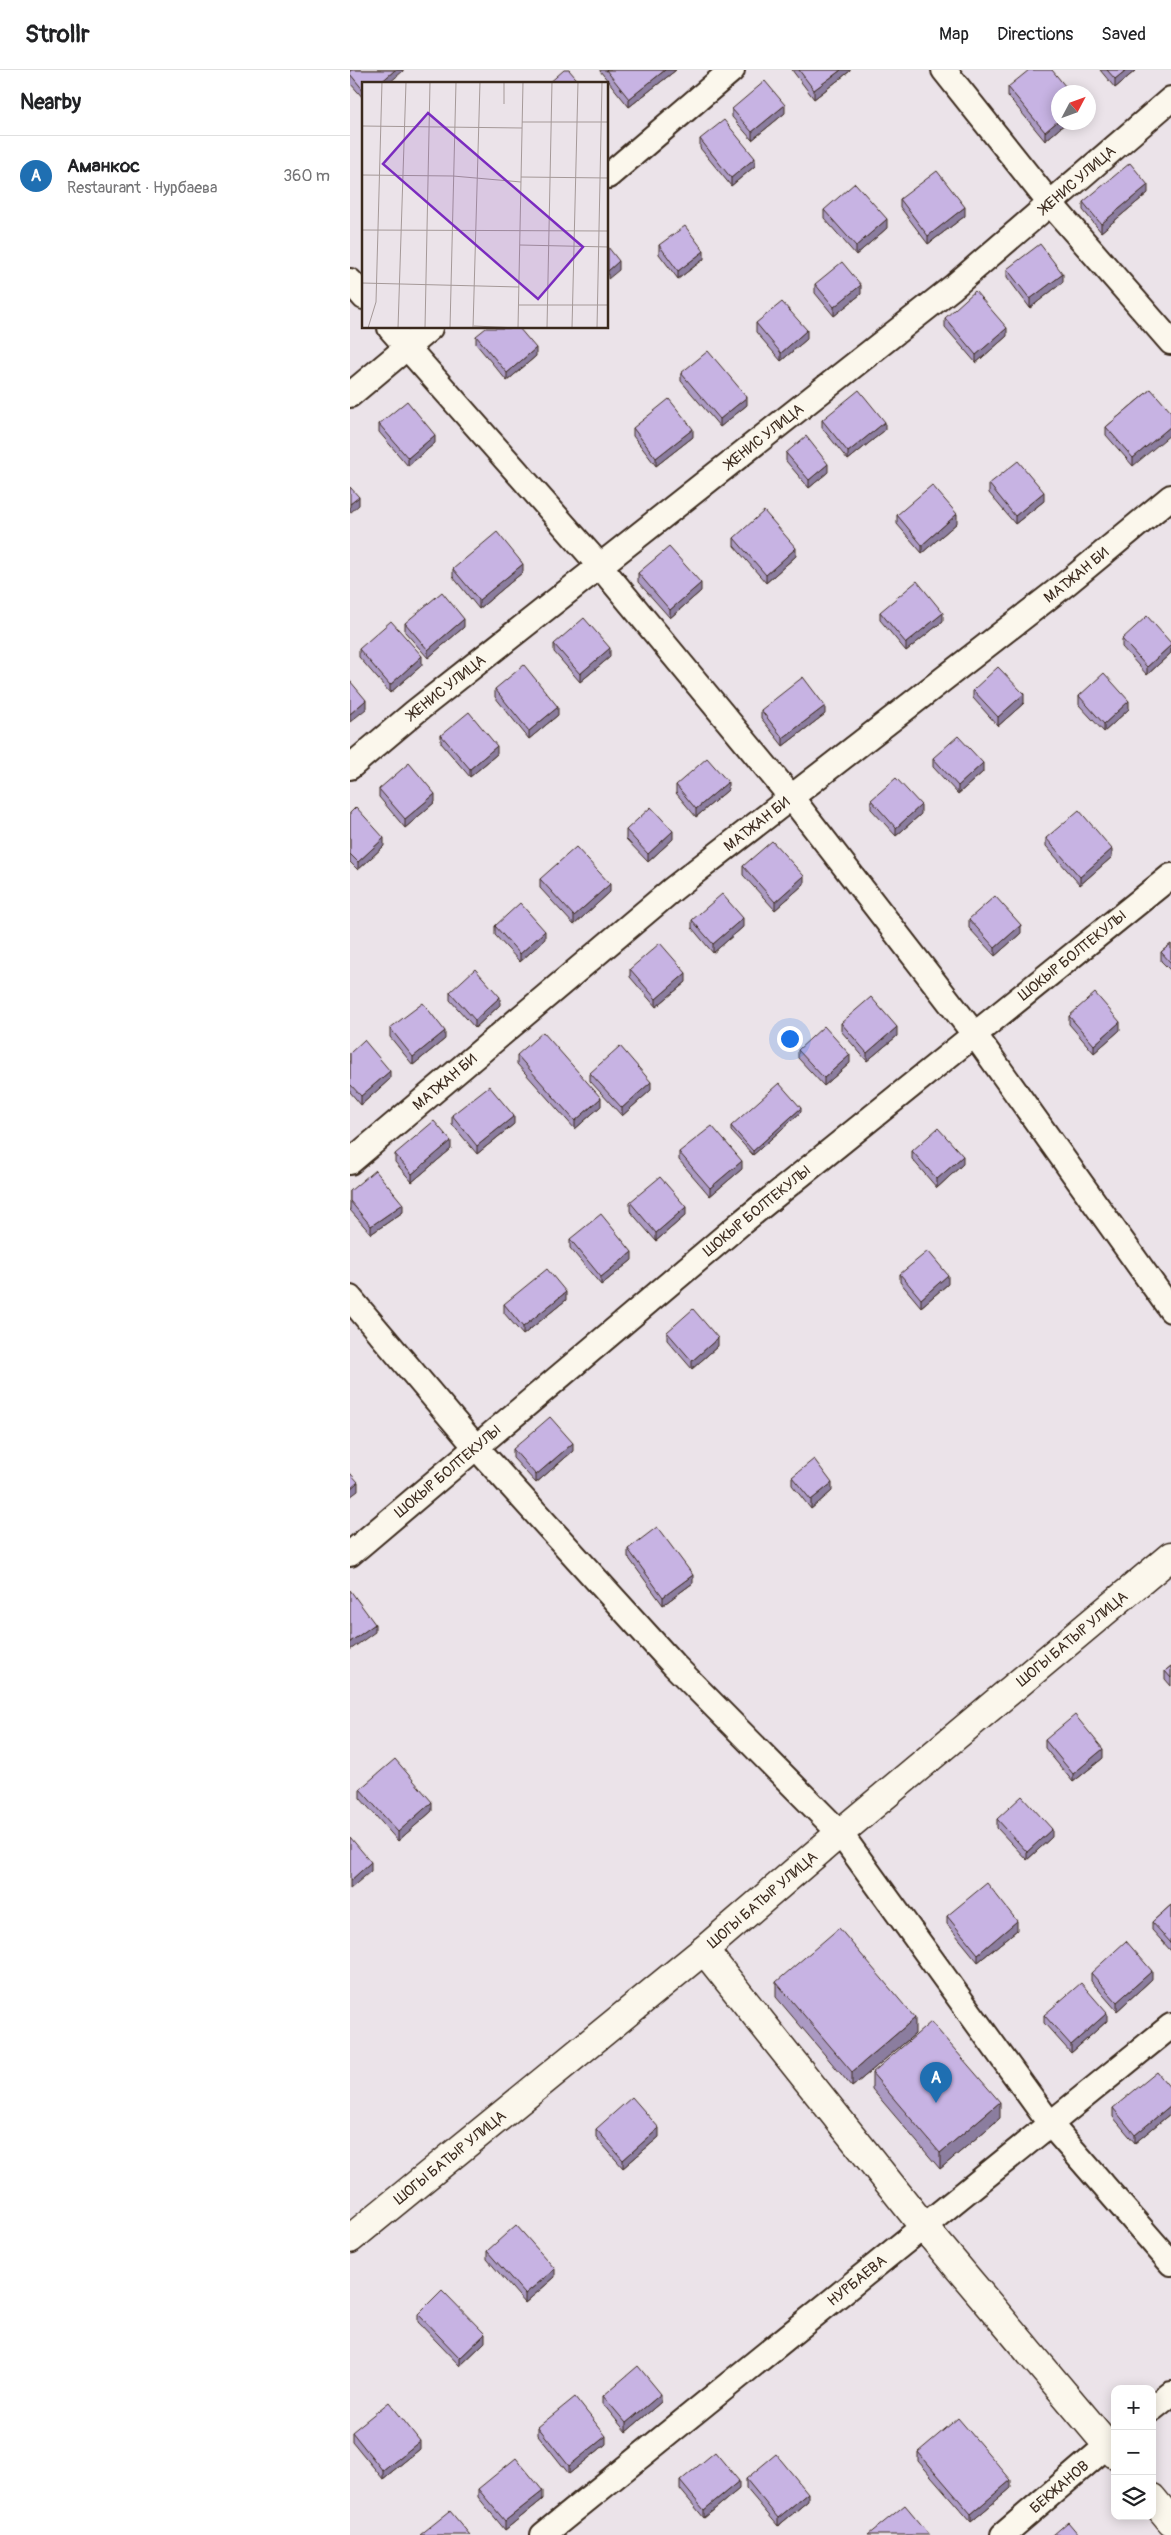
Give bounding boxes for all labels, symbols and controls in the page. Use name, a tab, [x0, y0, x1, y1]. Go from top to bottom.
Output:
text: Strollr	[25, 20, 90, 49]
text: Map	[939, 23, 969, 46]
text: Directions	[997, 23, 1073, 46]
text: Saved	[1101, 23, 1146, 46]
inset map	[362, 82, 609, 329]
north arrow	[1051, 85, 1096, 130]
text: Nearby	[20, 89, 81, 116]
street label: ЖЕНИС УЛИЦА	[1034, 142, 1120, 220]
text: Аманкос	[67, 154, 140, 178]
text: A	[31, 166, 41, 186]
text: 360 m	[283, 166, 330, 186]
text: Restaurant · Нурбаева	[67, 178, 217, 198]
street label: ЖЕНИС УЛИЦА	[720, 399, 808, 475]
street label: МАТЖАН БИ	[1040, 543, 1113, 607]
street label: ЖЕНИС УЛИЦА	[402, 651, 490, 726]
street label: МАТЖАН БИ	[720, 793, 794, 856]
street label: ШОКЫР БОЛТЕКУЛЫ	[1015, 907, 1131, 1005]
your location	[777, 1026, 803, 1052]
street label: МАТЖАН БИ	[409, 1050, 481, 1115]
street label: ШОКЫР БОЛТЕКУЛЫ	[699, 1162, 815, 1261]
street label: ШОКЫР БОЛТЕКУЛЫ	[391, 1421, 505, 1522]
street label: ШОГЫ БАТЫР УЛИЦА	[1013, 1587, 1132, 1691]
street label: ШОГЫ БАТЫР УЛИЦА	[704, 1847, 822, 1953]
pin: A	[920, 2062, 952, 2103]
street label: ШОГЫ БАТЫР УЛИЦА	[390, 2106, 510, 2209]
street label: НУРБАЕВА	[824, 2251, 891, 2311]
map controls	[1111, 2385, 1156, 2520]
button: +	[1111, 2385, 1156, 2430]
button: −	[1111, 2430, 1156, 2475]
street label: БЕКЖАНОВ	[1026, 2457, 1093, 2518]
button: layers	[1111, 2475, 1156, 2520]

